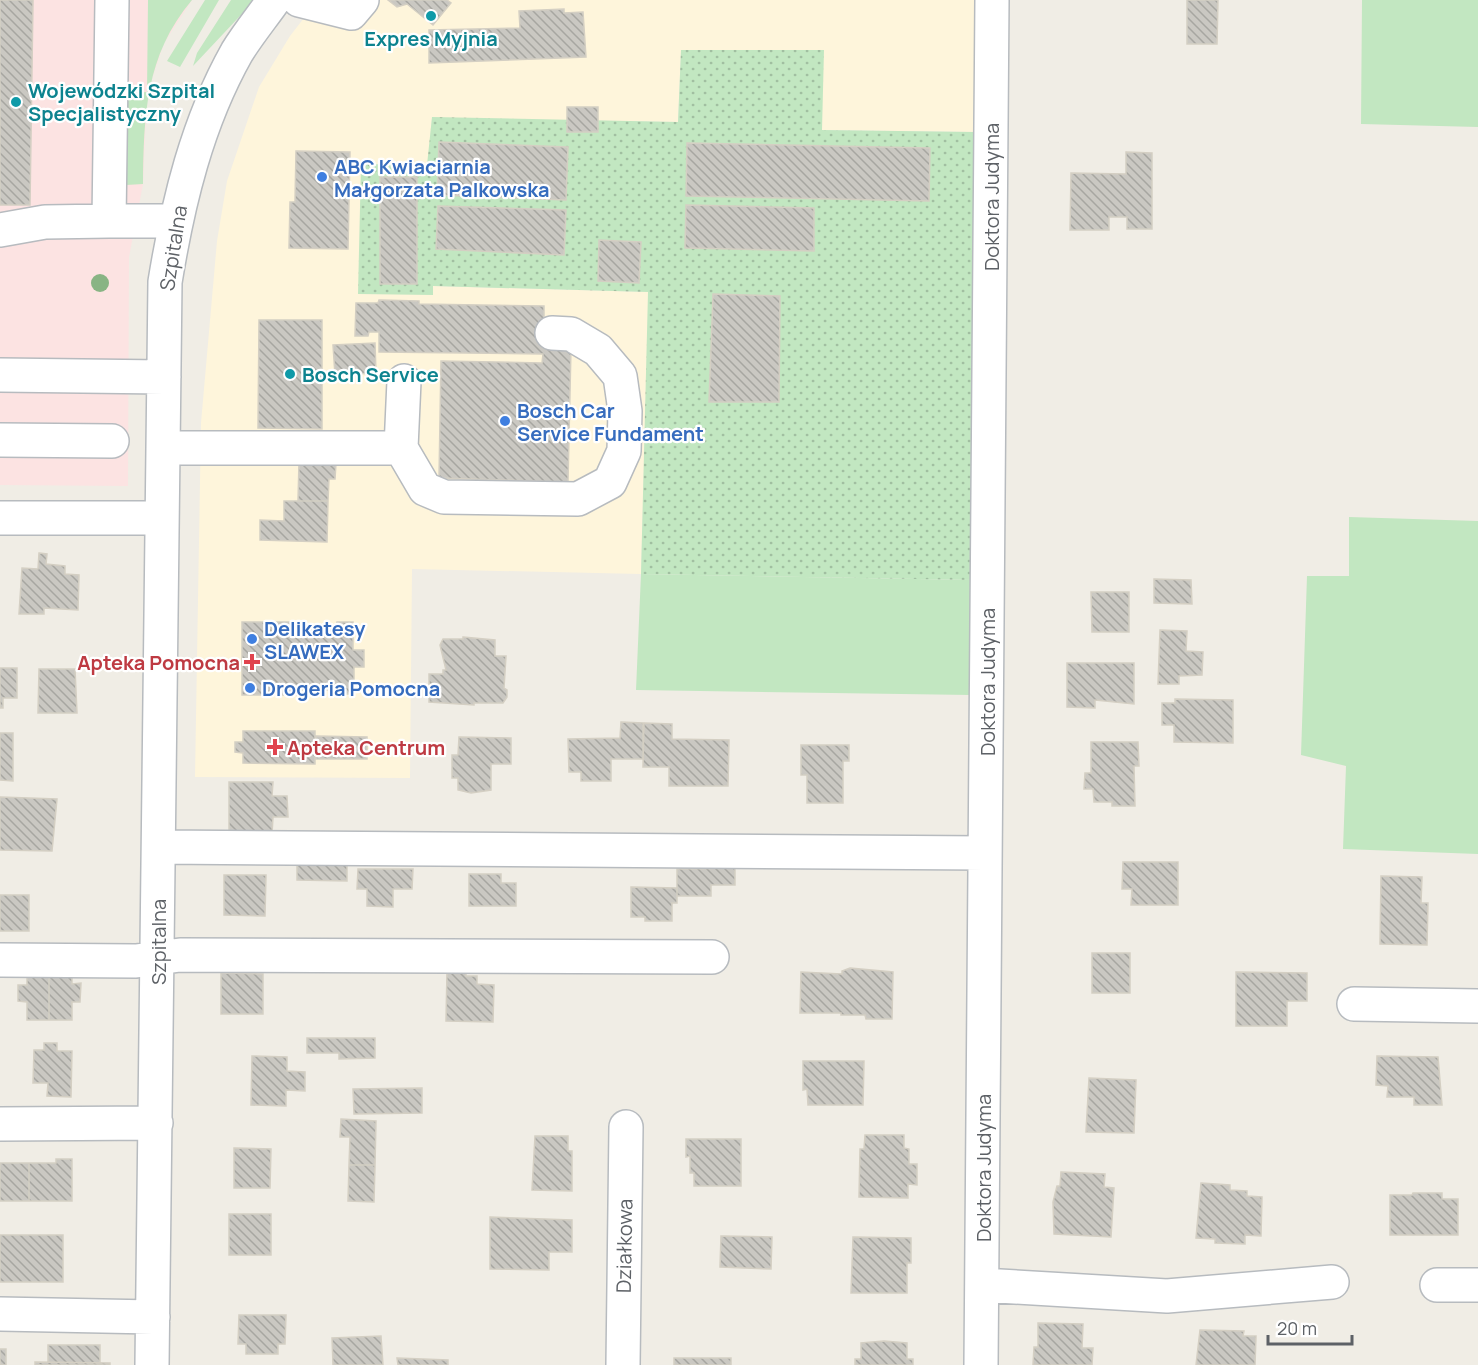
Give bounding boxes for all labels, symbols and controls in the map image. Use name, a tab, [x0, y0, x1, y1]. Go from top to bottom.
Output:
marker: Expres Myjnia	[424, 9, 438, 23]
place label: Expres Myjnia	[364, 25, 498, 52]
place label: Wojewódzki Szpital Specjalistyczny	[28, 77, 215, 127]
marker: Wojewódzki Szpital Specjalistyczny	[9, 95, 23, 109]
street label: Doktora Judyma	[978, 123, 1005, 271]
place label: ABC Kwiaciarnia Małgorzata Palkowska	[334, 153, 550, 203]
marker: ABC Kwiaciarnia Małgorzata Palkowska	[315, 170, 329, 184]
street label: Szpitalna	[153, 203, 193, 293]
place label: Bosch Service	[302, 361, 439, 388]
marker: Bosch Service	[283, 367, 297, 381]
place label: Bosch Car Service Fundament	[517, 397, 704, 447]
marker: Bosch Car Service Fundament	[498, 414, 512, 428]
street label: Doktora Judyma	[974, 608, 1001, 756]
place label: Delikatesy SLAWEX	[264, 615, 366, 665]
marker: Delikatesy SLAWEX	[245, 632, 259, 646]
place label: Apteka Pomocna	[77, 649, 240, 676]
marker: Apteka Pomocna	[245, 655, 259, 669]
place label: Drogeria Pomocna	[262, 675, 440, 702]
marker: Drogeria Pomocna	[243, 681, 257, 695]
place label: Apteka Centrum	[287, 734, 445, 761]
marker: Apteka Centrum	[268, 740, 282, 754]
street label: Szpitalna	[145, 899, 172, 985]
street label: Doktora Judyma	[970, 1094, 997, 1242]
street label: Działkowa	[610, 1199, 638, 1293]
scale bar	[1268, 1308, 1352, 1346]
text: 20 m	[1277, 1316, 1317, 1340]

